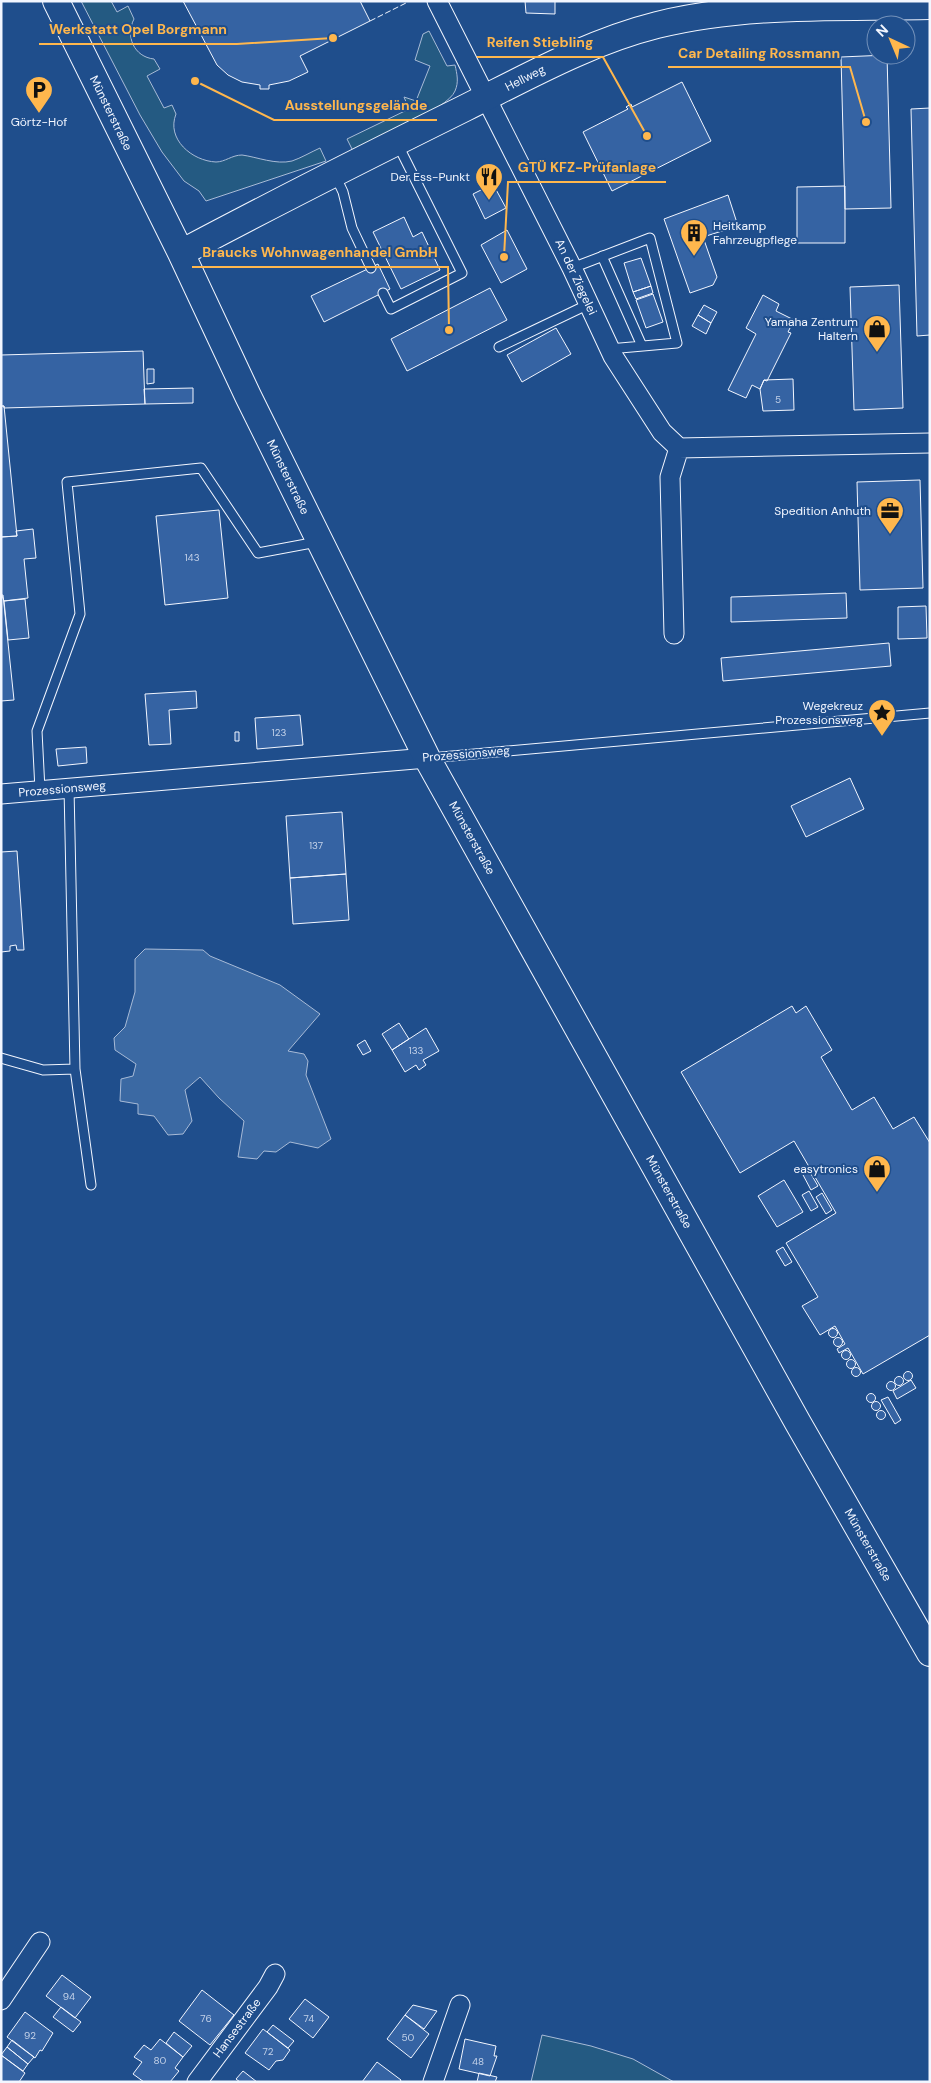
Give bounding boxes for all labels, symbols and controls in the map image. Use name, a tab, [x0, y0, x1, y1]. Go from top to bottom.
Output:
callout: Werkstatt Opel Borgmann	[39, 15, 237, 44]
north arrow	[866, 15, 916, 65]
text: Werkstatt Opel Borgmann	[49, 20, 227, 38]
text: N	[872, 21, 892, 41]
callout: Reifen Stiebling	[477, 28, 603, 57]
text: Reifen Stiebling	[487, 33, 593, 51]
callout: Car Detailing Rossmann	[668, 38, 850, 67]
text: Car Detailing Rossmann	[678, 44, 840, 62]
street label: Hellweg	[502, 61, 548, 95]
street label: Münsterstraße	[86, 73, 136, 153]
parking icon: Görtz-Hof	[24, 75, 54, 114]
callout: Ausstellungsgelände	[274, 91, 437, 120]
text: Ausstellungsgelände	[285, 96, 427, 114]
place label: Görtz-Hof	[11, 114, 67, 130]
callout: GTÜ KFZ-Prüfanlage	[508, 153, 666, 182]
text: GTÜ KFZ-Prüfanlage	[518, 158, 656, 176]
restaurant icon: Der Ess-Punkt	[474, 162, 504, 201]
place label: Der Ess-Punkt	[390, 169, 470, 185]
building icon: Heitkamp Fahrzeugpflege	[679, 218, 709, 257]
place label: Heitkamp Fahrzeugpflege	[713, 218, 797, 248]
street label: An der Ziegelei	[551, 237, 601, 318]
callout: Braucks Wohnwagenhandel GmbH	[192, 238, 448, 267]
text: Braucks Wohnwagenhandel GmbH	[202, 243, 438, 261]
place label: Yamaha Zentrum Haltern	[765, 314, 858, 344]
shop icon: Yamaha Zentrum Haltern	[862, 314, 892, 353]
house number: 5	[775, 393, 781, 406]
street label: Münsterstraße	[263, 437, 313, 517]
office icon: Spedition Anhuth	[875, 496, 905, 535]
place label: Spedition Anhuth	[774, 503, 871, 519]
house number: 143	[184, 551, 200, 564]
place label: Wegekreuz Prozessionsweg	[775, 698, 863, 728]
place icon: Wegekreuz Prozessionsweg	[867, 698, 897, 737]
house number: 123	[272, 726, 286, 739]
street label: Prozessionsweg	[422, 742, 511, 766]
street label: Prozessionsweg	[18, 777, 107, 801]
street label: Münsterstraße	[445, 799, 499, 878]
house number: 137	[309, 839, 323, 852]
house number: 133	[409, 1044, 424, 1057]
street label: Münsterstraße	[642, 1153, 696, 1232]
shop icon: easytronics	[862, 1154, 892, 1193]
place label: easytronics	[794, 1161, 858, 1177]
street label: Münsterstraße	[841, 1506, 895, 1584]
house number: 94	[63, 1990, 75, 2003]
street label: Hansestraße	[209, 1995, 265, 2061]
house number: 76	[200, 2012, 212, 2025]
house number: 74	[304, 2012, 314, 2025]
house number: 92	[24, 2029, 36, 2042]
house number: 50	[402, 2031, 415, 2044]
house number: 72	[263, 2045, 274, 2058]
house number: 80	[154, 2054, 167, 2067]
house number: 48	[472, 2055, 484, 2068]

